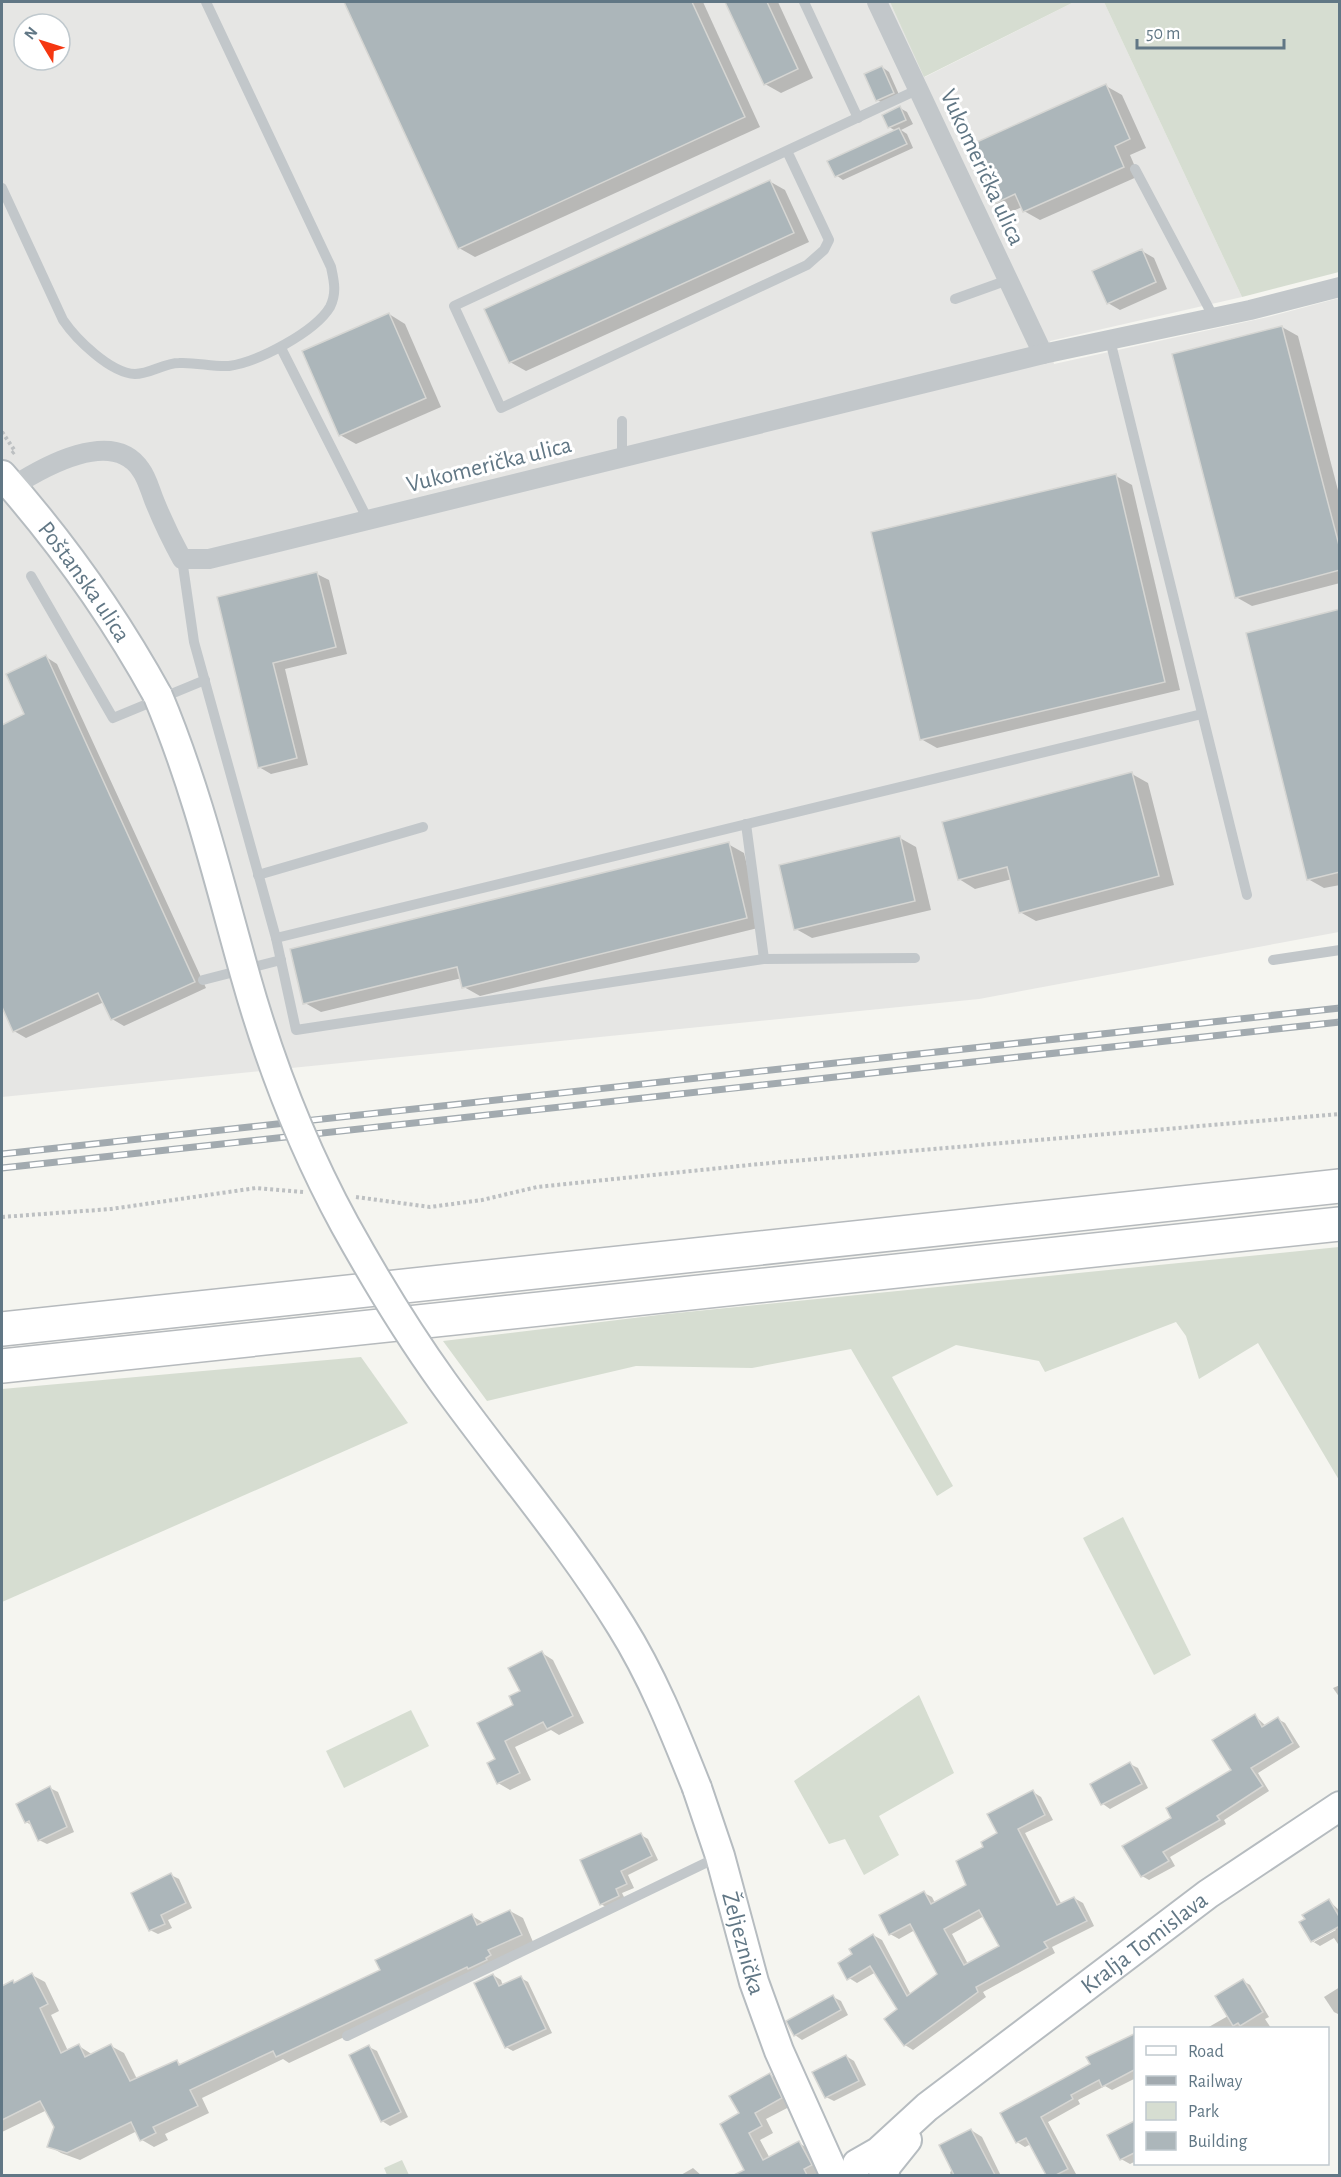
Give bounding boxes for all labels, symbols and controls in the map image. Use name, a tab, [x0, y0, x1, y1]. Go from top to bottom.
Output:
north arrow	[12, 12, 72, 72]
scale bar	[1137, 12, 1284, 50]
text: N	[21, 24, 41, 43]
text: 50 m	[1146, 25, 1180, 43]
street label: Vukomerička ulica	[935, 86, 1029, 249]
street label: Vukomerička ulica	[404, 433, 574, 497]
street label: Poštanska ulica	[33, 517, 134, 647]
street label: Kralja Tomislava	[1077, 1888, 1212, 1999]
street label: Željeznička	[717, 1889, 769, 1998]
legend	[1134, 2027, 1329, 2165]
text: Road	[1188, 2043, 1224, 2061]
text: Railway	[1188, 2073, 1243, 2091]
text: Park	[1188, 2103, 1220, 2121]
text: Building	[1188, 2133, 1248, 2151]

